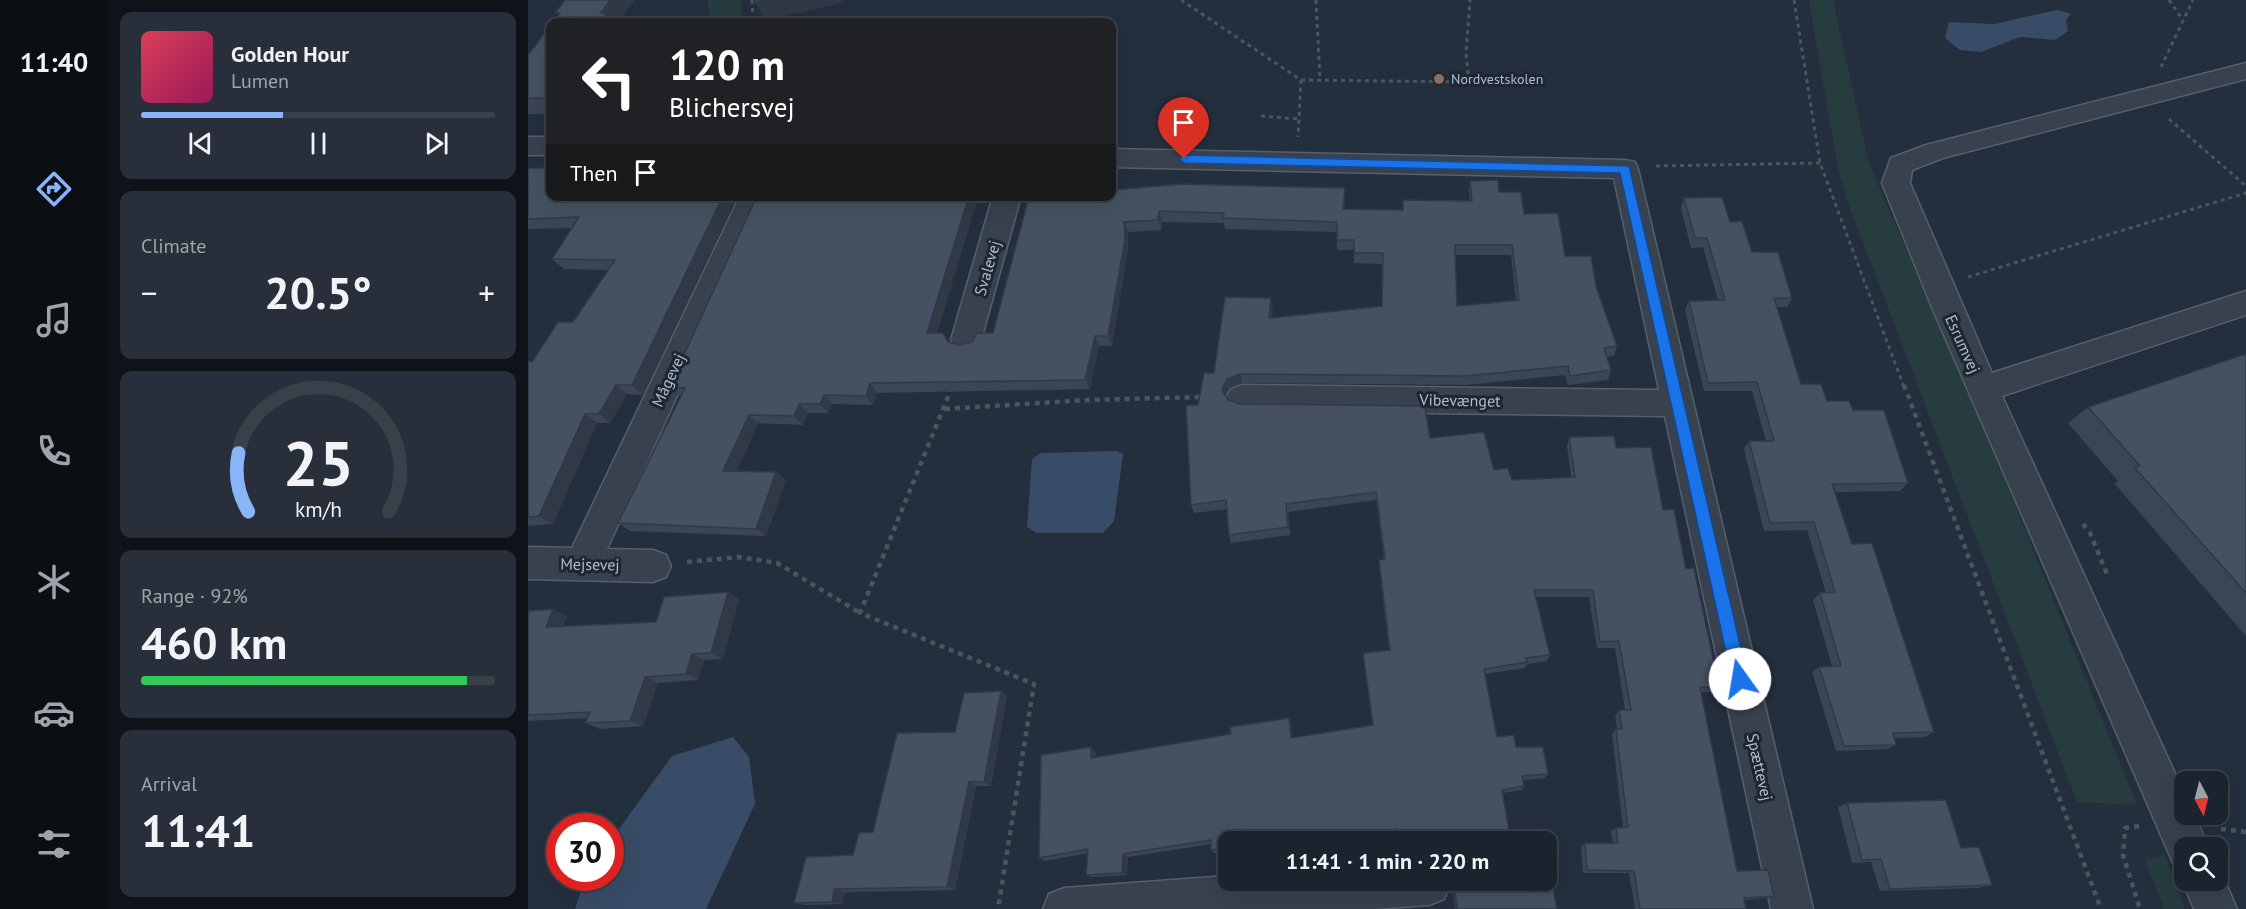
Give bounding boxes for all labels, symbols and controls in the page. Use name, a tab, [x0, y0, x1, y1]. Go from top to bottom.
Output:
text: 120 m	[669, 37, 785, 92]
text: Golden Hour	[231, 40, 349, 68]
icon: left	[570, 42, 648, 120]
text: 11:40	[20, 45, 88, 79]
text: Lumen	[231, 68, 289, 94]
place label: Nordvestskolen	[1451, 70, 1543, 88]
marker: Nordvestskolen	[1432, 72, 1446, 86]
text: Blichersvej	[669, 90, 795, 124]
pin	[1158, 97, 1209, 159]
icon: arrive	[1167, 106, 1200, 139]
icon: previous	[184, 127, 217, 160]
icon: pause	[302, 127, 335, 160]
icon: next	[420, 127, 453, 160]
icon: arrive	[629, 156, 662, 189]
text: Then	[570, 159, 617, 187]
icon: directions	[33, 168, 75, 210]
text: Climate	[141, 233, 207, 259]
street label: Svalevej	[970, 238, 1004, 298]
text: 20.5°	[264, 263, 372, 321]
text: −	[141, 271, 158, 314]
text: +	[478, 271, 495, 314]
icon: music	[33, 299, 75, 341]
street label: Esrumvej	[1941, 311, 1985, 377]
street label: Mågevej	[647, 350, 689, 410]
street label: Vibevænget	[1418, 389, 1501, 411]
text: 25	[283, 422, 353, 503]
icon: phone	[33, 430, 75, 472]
text: km/h	[294, 495, 341, 523]
street label: Mejsevej	[560, 553, 620, 575]
icon: climate	[33, 561, 75, 603]
text: Range · 92%	[141, 583, 248, 609]
text: 460 km	[141, 613, 287, 671]
position arrow	[1708, 647, 1772, 711]
icon: car	[33, 692, 75, 734]
street label: Spættevej	[1743, 731, 1777, 803]
text: Arrival	[141, 771, 197, 797]
north arrow	[2174, 771, 2228, 825]
map controls	[2174, 771, 2228, 891]
text: 11:41	[141, 801, 255, 859]
speed limit sign: 30	[546, 813, 624, 891]
icon: filters	[33, 823, 75, 865]
button: search	[2174, 837, 2228, 891]
text: 11:41 · 1 min · 220 m	[1286, 847, 1489, 875]

